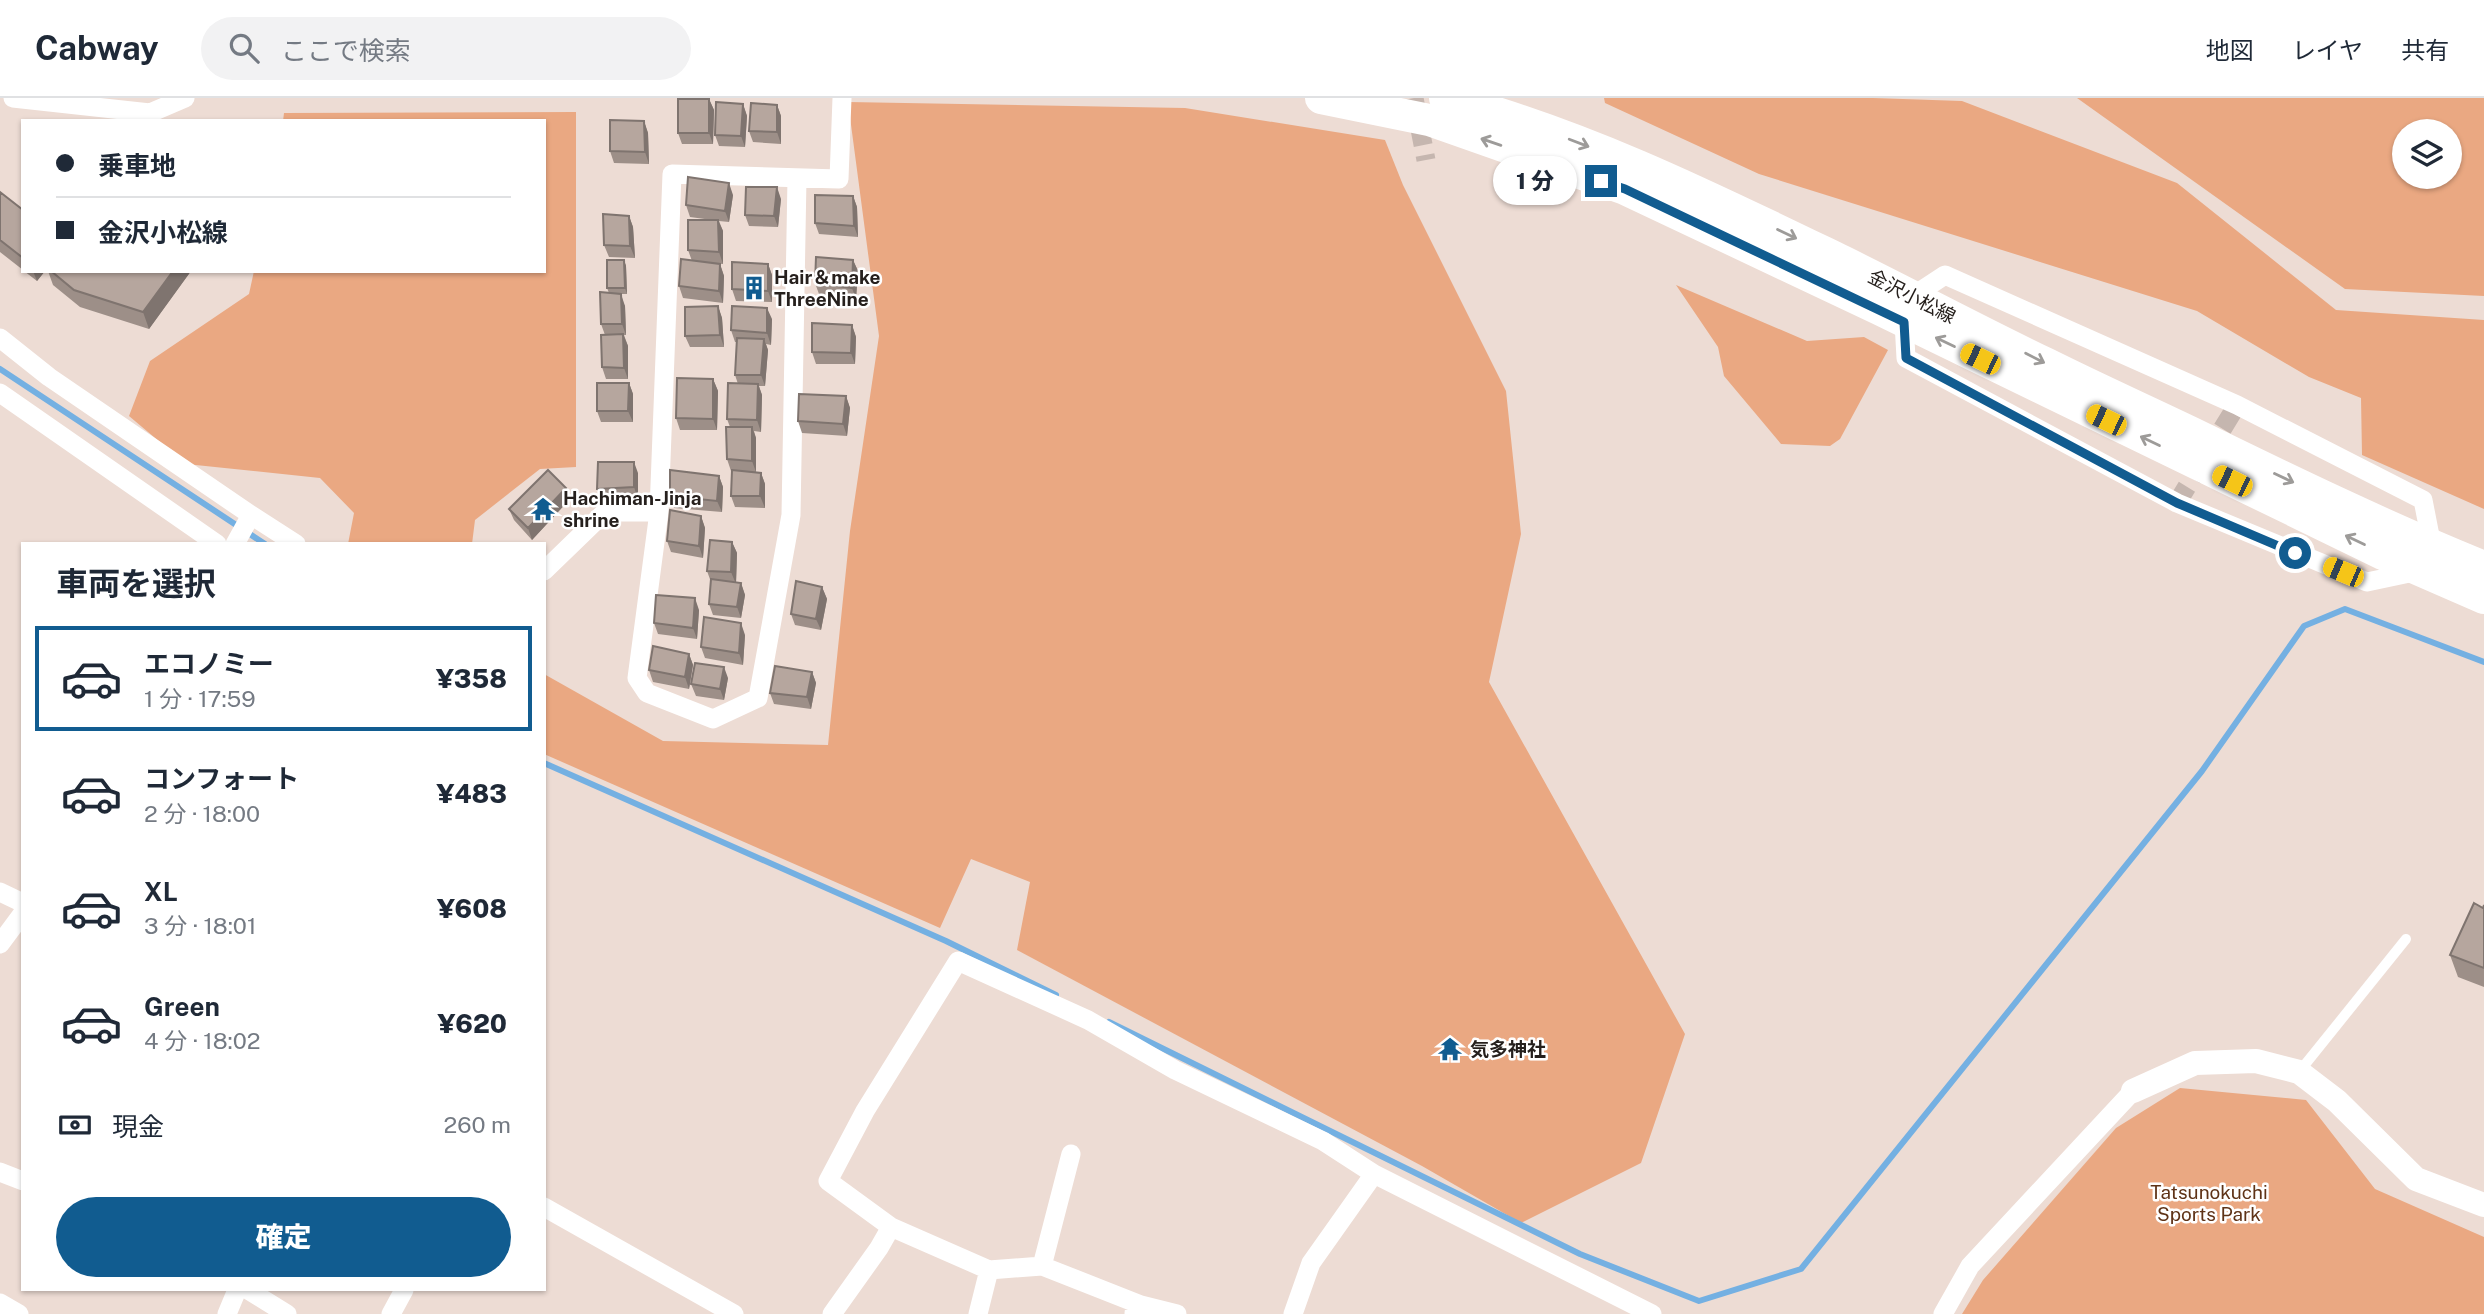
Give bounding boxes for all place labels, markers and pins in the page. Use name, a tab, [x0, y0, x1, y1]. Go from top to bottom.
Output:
place label: Hair＆make ThreeNine	[774, 266, 881, 310]
building icon: Hair＆make ThreeNine	[740, 274, 768, 302]
place label: Hachiman-Jinja shrine	[563, 487, 702, 531]
temple icon: Hachiman-Jinja shrine	[529, 495, 557, 523]
temple icon: 気多神社	[1436, 1035, 1464, 1063]
place label: 気多神社	[1470, 1038, 1546, 1060]

